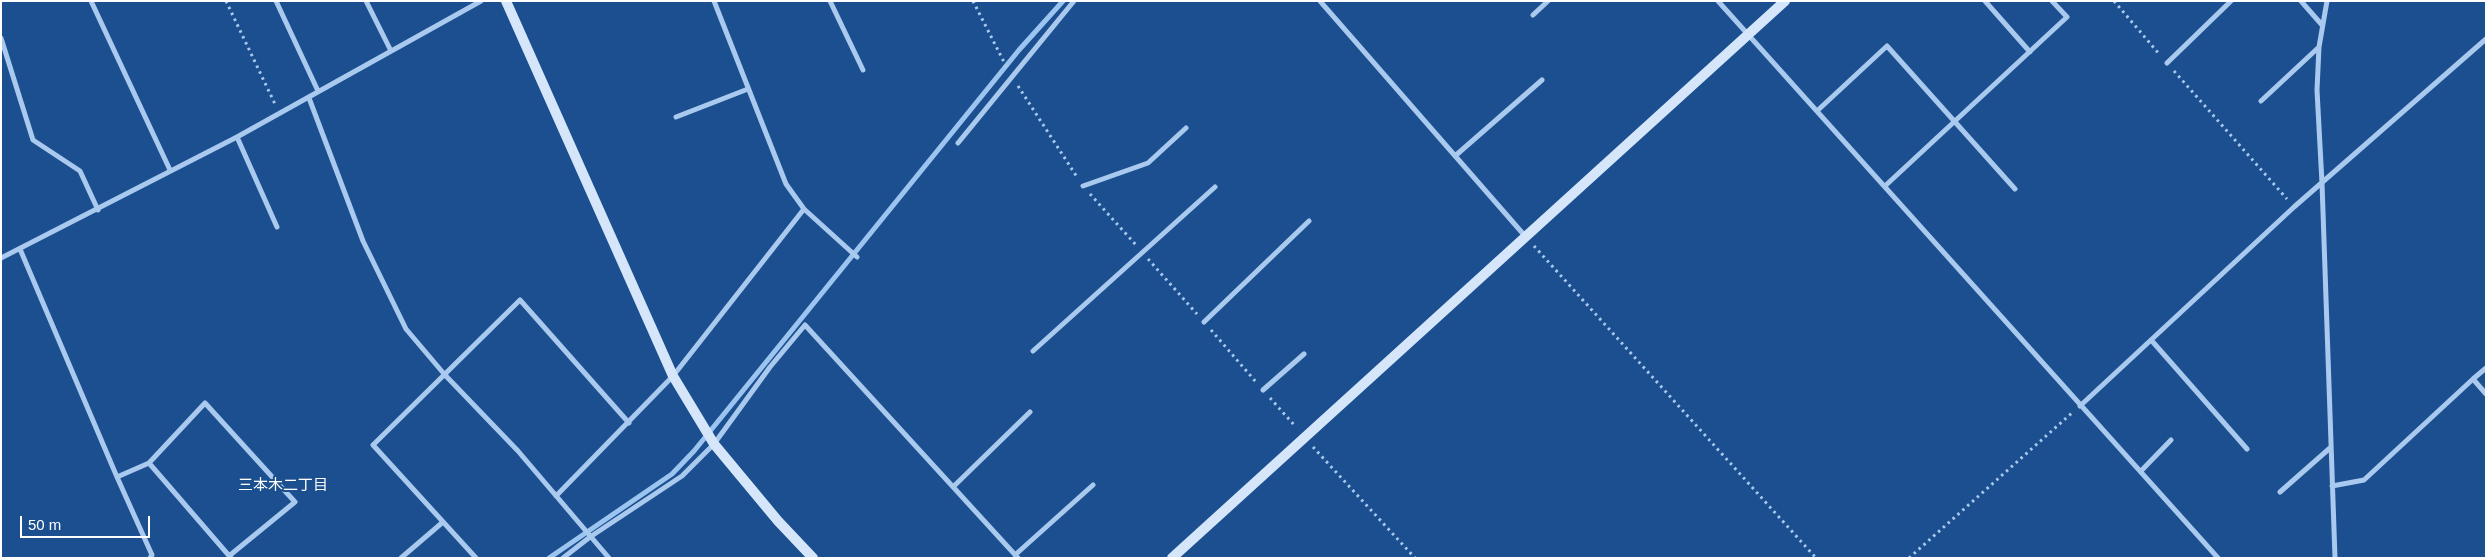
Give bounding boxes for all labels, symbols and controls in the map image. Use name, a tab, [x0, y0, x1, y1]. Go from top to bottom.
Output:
district label: 三本木二丁目	[238, 477, 328, 495]
scale bar	[22, 506, 152, 538]
text: 50 m	[28, 516, 61, 533]

